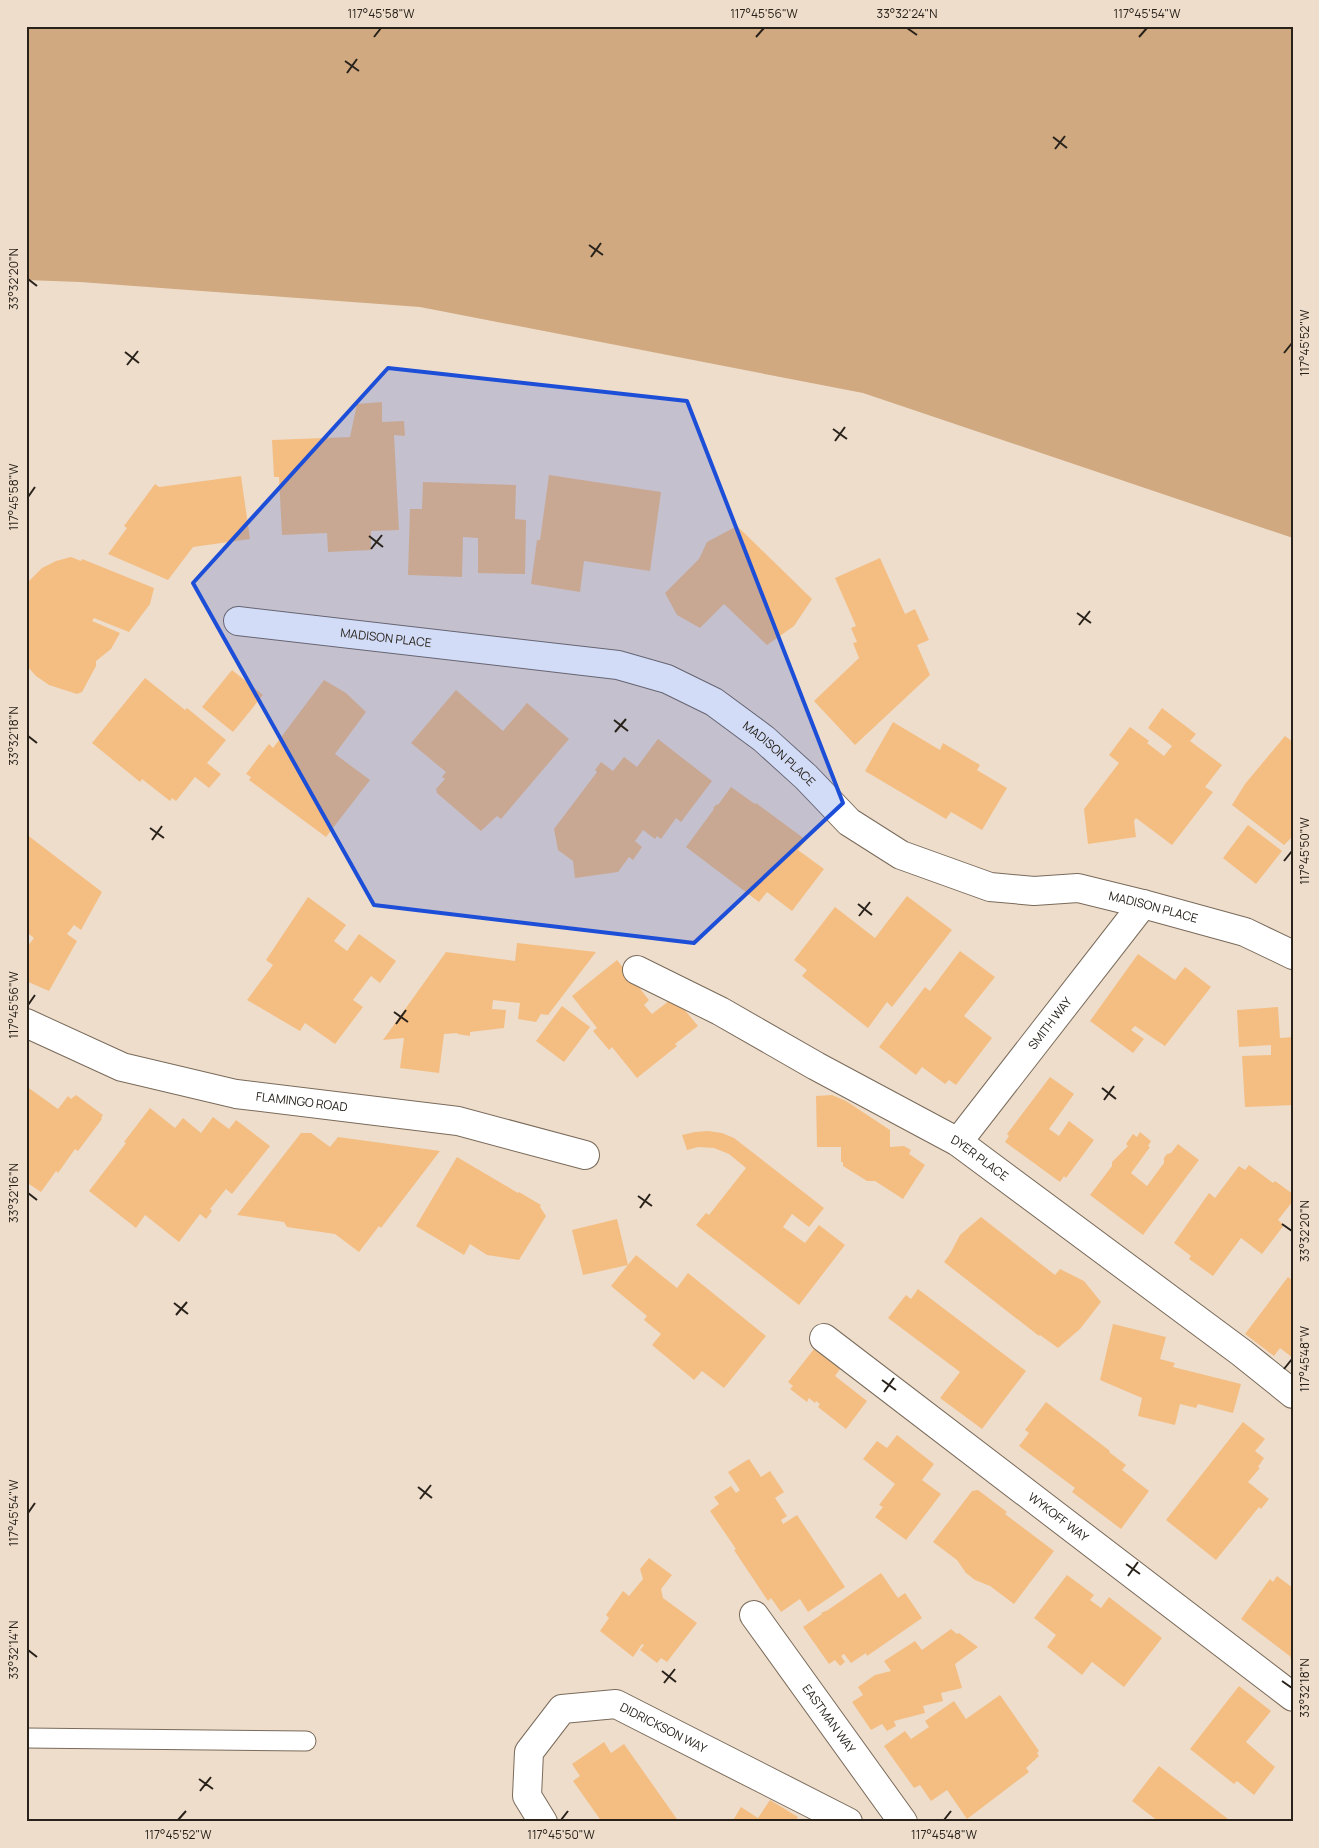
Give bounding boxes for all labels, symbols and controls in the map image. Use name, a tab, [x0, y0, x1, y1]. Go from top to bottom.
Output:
text: 117°45'58"W	[347, 5, 415, 22]
text: 117°45'56"W	[730, 5, 799, 22]
text: 33°32'24"N	[877, 5, 937, 22]
text: 117°45'54"W	[1114, 5, 1181, 22]
text: 33°32'20"N	[5, 248, 22, 310]
text: 117°45'52"W	[1296, 309, 1313, 376]
text: 117°45'58"W	[5, 463, 22, 531]
street label: MADISON PLACE	[340, 624, 433, 651]
text: 33°32'18"N	[5, 706, 22, 766]
street label: MADISON PLACE	[739, 717, 820, 790]
text: 117°45'50"W	[1296, 816, 1313, 885]
street label: MADISON PLACE	[1107, 887, 1200, 927]
text: 117°45'56"W	[5, 970, 22, 1039]
street label: SMITH WAY	[1024, 993, 1076, 1053]
street label: FLAMINGO ROAD	[255, 1087, 349, 1116]
street label: DYER PLACE	[948, 1131, 1012, 1185]
text: 33°32'16"N	[5, 1163, 22, 1223]
text: 33°32'20"N	[1296, 1200, 1313, 1262]
text: 117°45'48"W	[1296, 1325, 1313, 1392]
text: 117°45'54"W	[5, 1479, 22, 1546]
street label: WYKOFF WAY	[1025, 1488, 1092, 1546]
text: 33°32'14"N	[5, 1620, 22, 1680]
text: 33°32'18"N	[1296, 1658, 1313, 1718]
street label: EASTMAN WAY	[799, 1681, 860, 1757]
street label: DIDRICKSON WAY	[617, 1698, 710, 1757]
text: 117°45'52"W	[145, 1826, 212, 1843]
text: 117°45'50"W	[527, 1826, 596, 1843]
text: 117°45'48"W	[911, 1826, 978, 1843]

